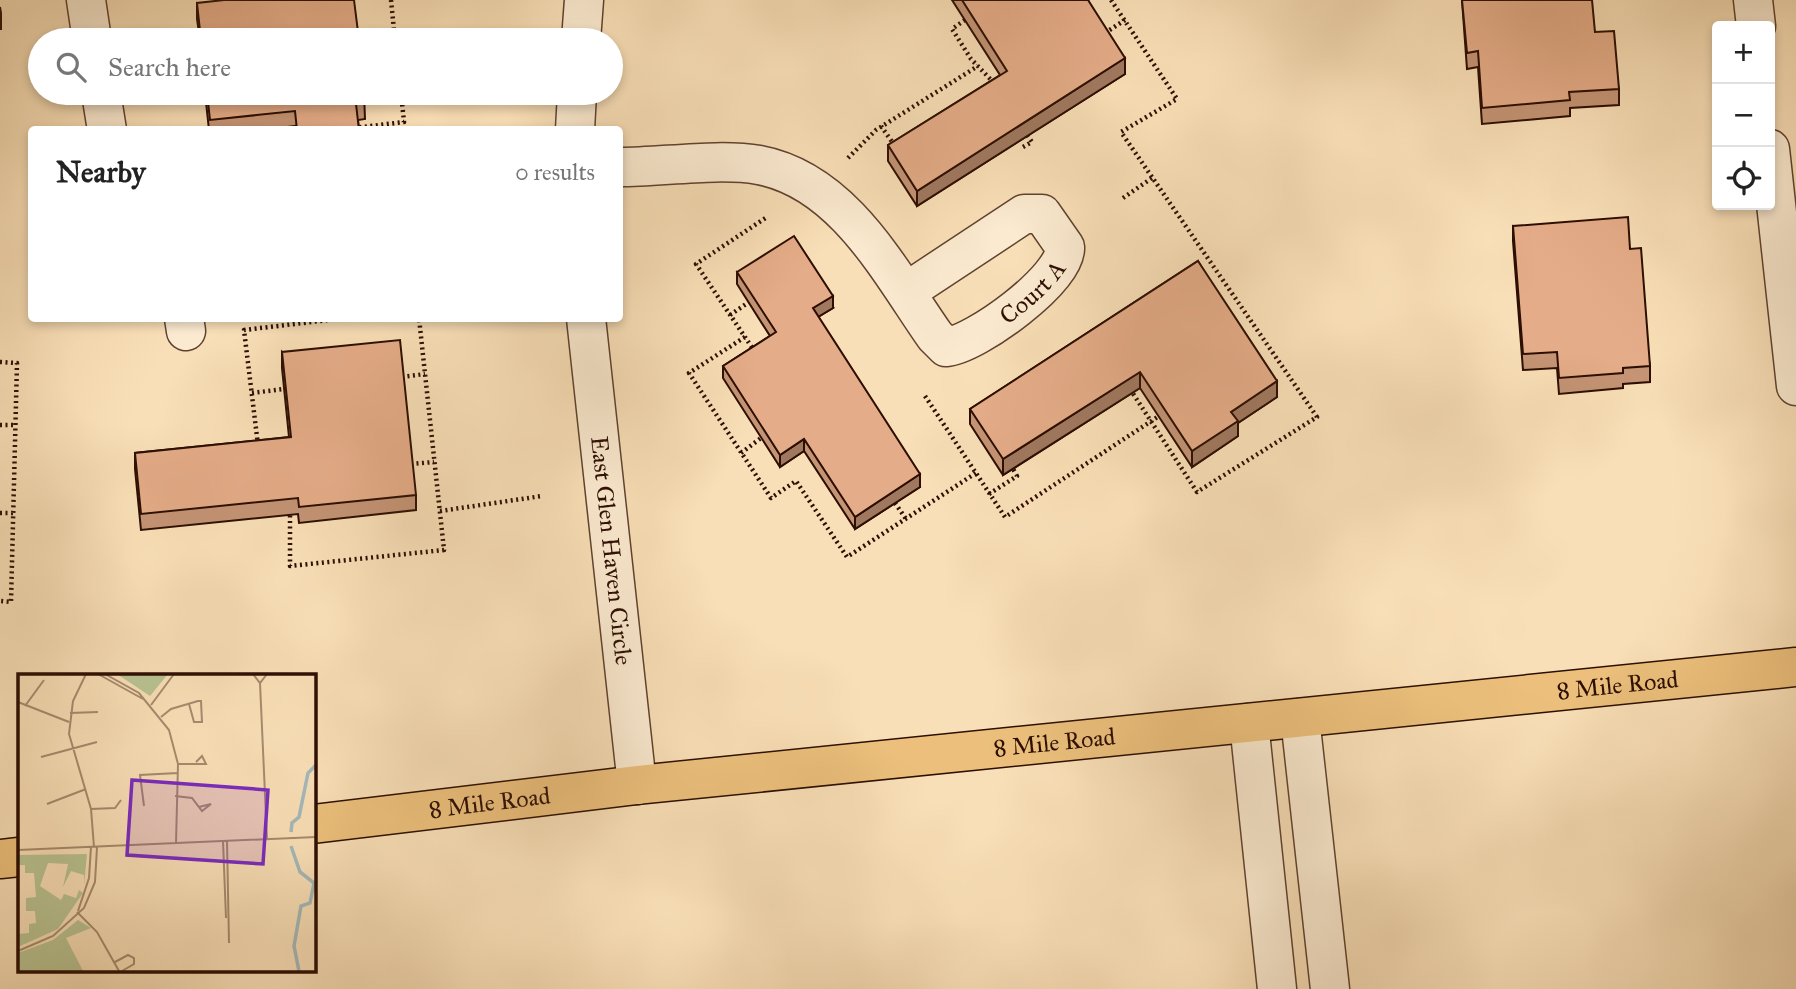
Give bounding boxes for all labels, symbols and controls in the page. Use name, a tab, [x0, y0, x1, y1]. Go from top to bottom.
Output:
map controls	[1712, 21, 1775, 210]
button: +	[1712, 21, 1775, 84]
search box	[28, 28, 623, 105]
icon: search	[52, 48, 90, 86]
text: Search here	[108, 51, 231, 83]
button: −	[1712, 84, 1775, 147]
button: locate	[1712, 147, 1775, 210]
text: Nearby	[56, 154, 146, 190]
text: 0 results	[515, 158, 595, 186]
street label: Court A	[994, 255, 1072, 331]
street label: East Glen Haven Circle	[584, 434, 639, 667]
street label: 8 Mile Road	[1555, 664, 1680, 706]
inset map	[18, 674, 315, 972]
street label: 8 Mile Road	[992, 721, 1117, 764]
street label: 8 Mile Road	[427, 781, 552, 825]

